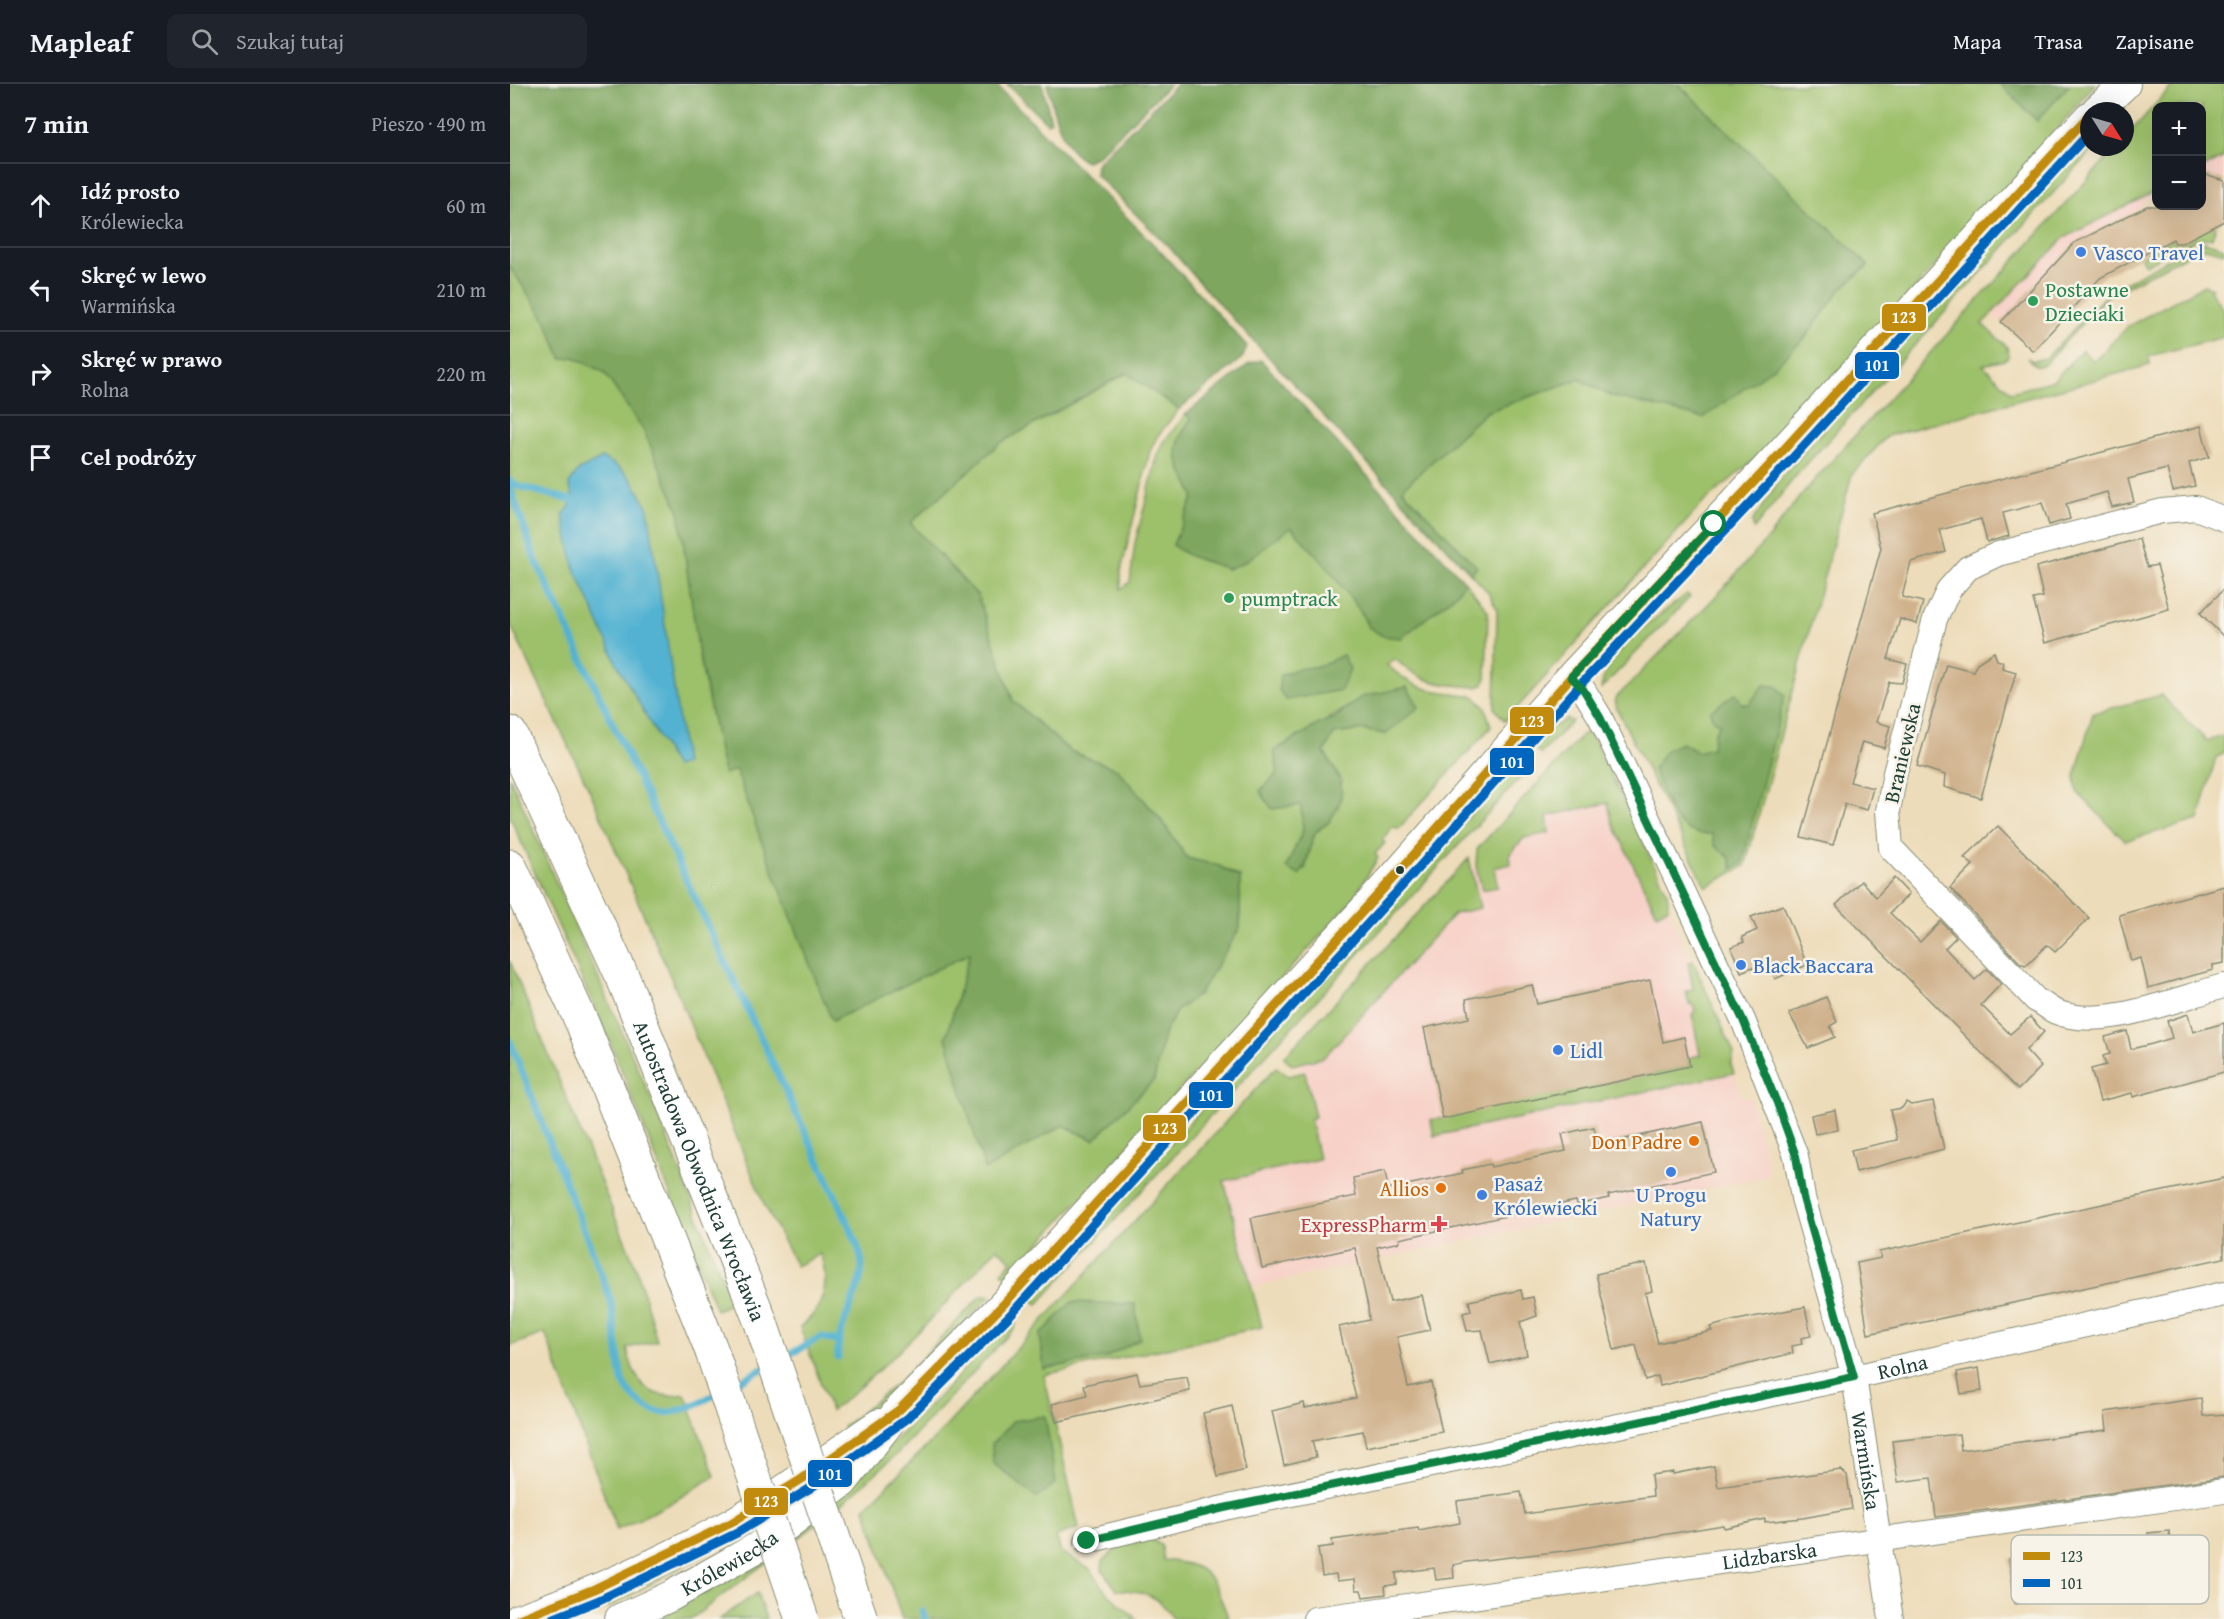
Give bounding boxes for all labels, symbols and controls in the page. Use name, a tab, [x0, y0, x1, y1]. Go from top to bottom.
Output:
search box	[167, 14, 587, 68]
text: Mapleaf	[30, 21, 131, 62]
icon: search	[188, 25, 221, 58]
text: Szukaj tutaj	[236, 25, 344, 57]
text: Mapa	[1953, 26, 2001, 57]
text: Trasa	[2034, 26, 2083, 57]
text: Zapisane	[2116, 26, 2194, 57]
north arrow	[2080, 102, 2134, 156]
map controls	[2152, 102, 2206, 210]
button: +	[2152, 102, 2206, 156]
text: 7 min	[24, 104, 89, 143]
text: Pieszo · 490 m	[372, 109, 486, 138]
button: −	[2152, 156, 2206, 210]
text: Idź prosto	[81, 175, 180, 207]
icon: ahead	[24, 189, 57, 222]
text: 60 m	[446, 191, 486, 220]
text: Królewiecka	[81, 207, 184, 236]
place label: Vasco Travel	[2093, 237, 2204, 268]
marker: Vasco Travel	[2074, 245, 2088, 259]
text: Skręć w lewo	[81, 259, 207, 291]
icon: left	[24, 273, 57, 306]
place label: Postawne Dzieciaki	[2045, 274, 2129, 329]
text: 210 m	[436, 275, 486, 304]
text: Warmińska	[81, 291, 176, 320]
marker: Postawne Dzieciaki	[2026, 294, 2040, 308]
line badge: 123	[1881, 303, 1927, 332]
text: 123	[1892, 305, 1916, 329]
text: Skręć w prawo	[81, 343, 222, 375]
line badge: 101	[1854, 351, 1900, 380]
text: 101	[1865, 353, 1889, 377]
icon: right	[24, 357, 57, 390]
text: 220 m	[436, 359, 486, 388]
text: Rolna	[81, 375, 129, 404]
icon: arrive	[24, 441, 57, 474]
text: Cel podróży	[81, 441, 196, 473]
route start	[1700, 510, 1726, 536]
place label: pumptrack	[1241, 583, 1338, 614]
marker: pumptrack	[1222, 591, 1236, 605]
street label: Braniewska	[1875, 700, 1929, 806]
line badge: 123	[1509, 706, 1555, 735]
text: 123	[1520, 709, 1544, 733]
line badge: 101	[1489, 747, 1535, 776]
text: 101	[1500, 750, 1524, 774]
unlabelled marker	[1394, 864, 1406, 876]
place label: Black Baccara	[1753, 950, 1874, 981]
marker: Black Baccara	[1734, 958, 1748, 972]
street label: Autostradowa Obwodnica Wrocławia	[626, 1015, 774, 1325]
place label: Lidl	[1570, 1035, 1603, 1066]
marker: Lidl	[1551, 1043, 1565, 1057]
line badge: 101	[1188, 1081, 1234, 1109]
text: 101	[1199, 1083, 1223, 1107]
line badge: 123	[1142, 1114, 1187, 1142]
text: 123	[1153, 1116, 1177, 1140]
place label: Don Padre	[1591, 1126, 1682, 1157]
marker: Don Padre	[1687, 1134, 1701, 1148]
marker: U Progu Natury	[1664, 1165, 1678, 1179]
place label: Pasaż Królewiecki	[1494, 1168, 1598, 1223]
place label: Allios	[1380, 1173, 1429, 1204]
place label: U Progu Natury	[1636, 1179, 1707, 1234]
marker: Allios	[1434, 1181, 1448, 1195]
marker: Pasaż Królewiecki	[1475, 1188, 1489, 1202]
place label: ExpressPharm	[1301, 1209, 1427, 1240]
marker: ExpressPharm	[1432, 1217, 1446, 1231]
street label: Rolna	[1874, 1345, 1930, 1387]
street label: Warmińska	[1844, 1409, 1890, 1512]
line badge: 101	[807, 1459, 853, 1488]
text: 101	[818, 1462, 842, 1486]
line badge: 123	[743, 1487, 789, 1516]
text: 123	[754, 1489, 778, 1513]
street label: Królewiecka	[675, 1522, 784, 1603]
route end	[1073, 1527, 1099, 1553]
street label: Lidzbarska	[1720, 1533, 1819, 1577]
legend	[2011, 1535, 2209, 1604]
text: 123	[2060, 1544, 2083, 1568]
text: 101	[2060, 1571, 2083, 1595]

